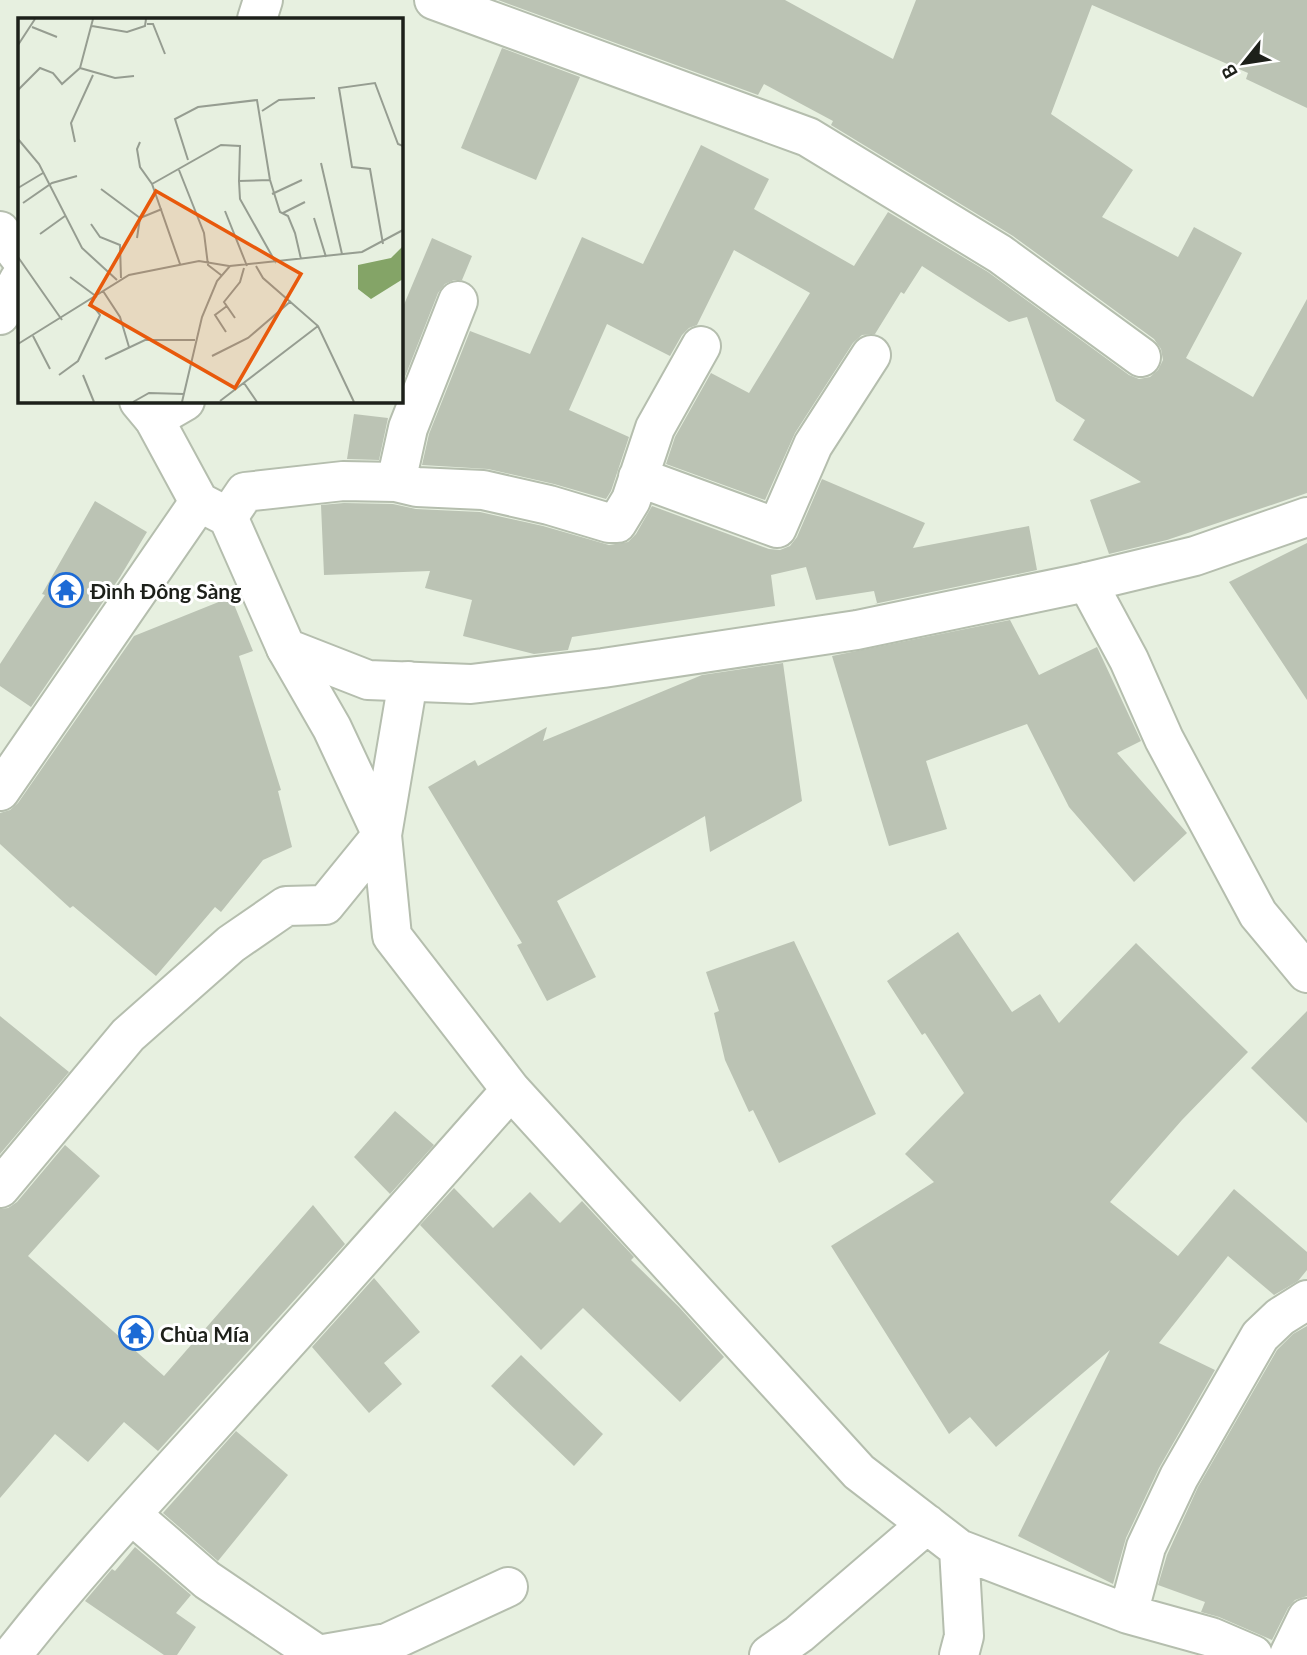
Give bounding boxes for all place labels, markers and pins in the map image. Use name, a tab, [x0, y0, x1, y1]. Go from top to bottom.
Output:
temple icon: Đình Đông Sàng	[47, 571, 85, 609]
place label: Đình Đông Sàng	[89, 578, 241, 603]
temple icon: Chùa Mía	[117, 1314, 155, 1352]
place label: Chùa Mía	[160, 1321, 249, 1346]

